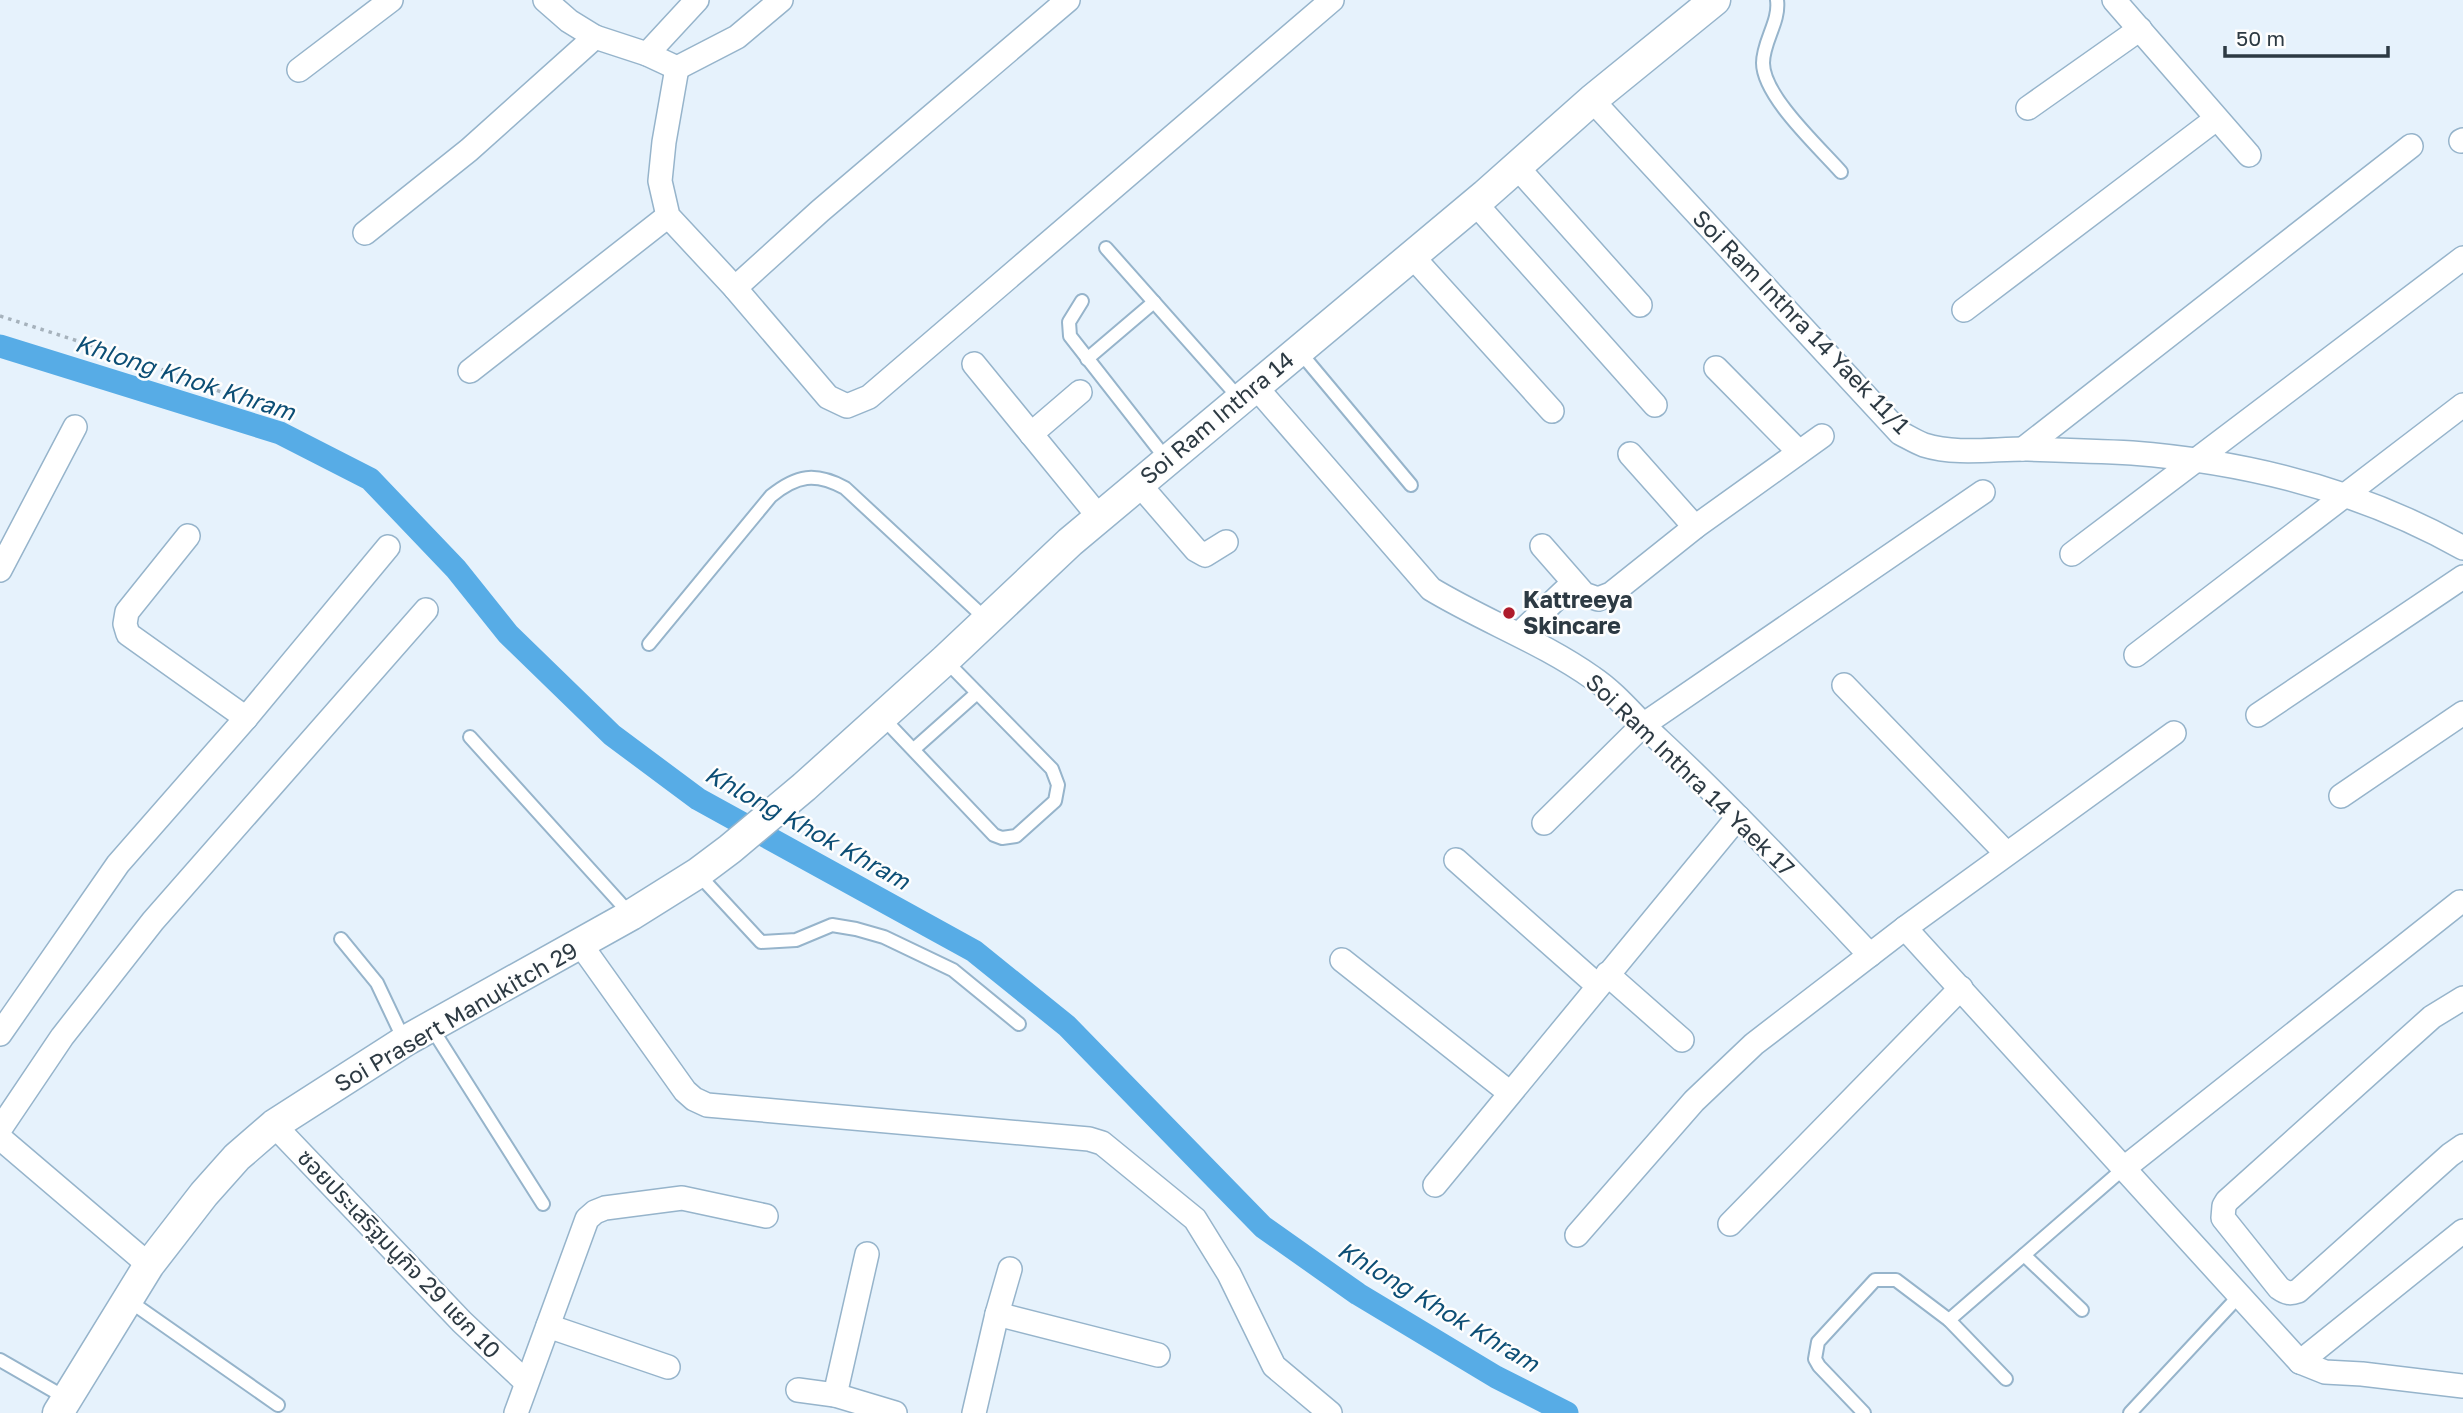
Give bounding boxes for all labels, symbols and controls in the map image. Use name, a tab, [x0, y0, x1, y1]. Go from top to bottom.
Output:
scale bar	[2225, 14, 2388, 58]
text: 50 m	[2236, 25, 2285, 51]
street label: Soi Ram Inthra 14 Yaek 11/1	[1687, 204, 1916, 439]
water label: Khlong Khok Khram	[72, 327, 301, 427]
street label: Soi Ram Inthra 14	[1134, 345, 1299, 490]
place label: Kattreeya Skincare	[1523, 585, 1633, 639]
marker: Kattreeya Skincare	[1501, 605, 1517, 621]
street label: Soi Ram Inthra 14 Yaek 17	[1581, 667, 1801, 881]
water label: Khlong Khok Khram	[700, 758, 917, 897]
street label: Soi Prasert Manukitch 29	[329, 935, 582, 1097]
street label: ซอยประเสริฐมนูกิจ 29 แยก 10	[291, 1143, 507, 1365]
water label: Khlong Khok Khram	[1333, 1234, 1546, 1379]

